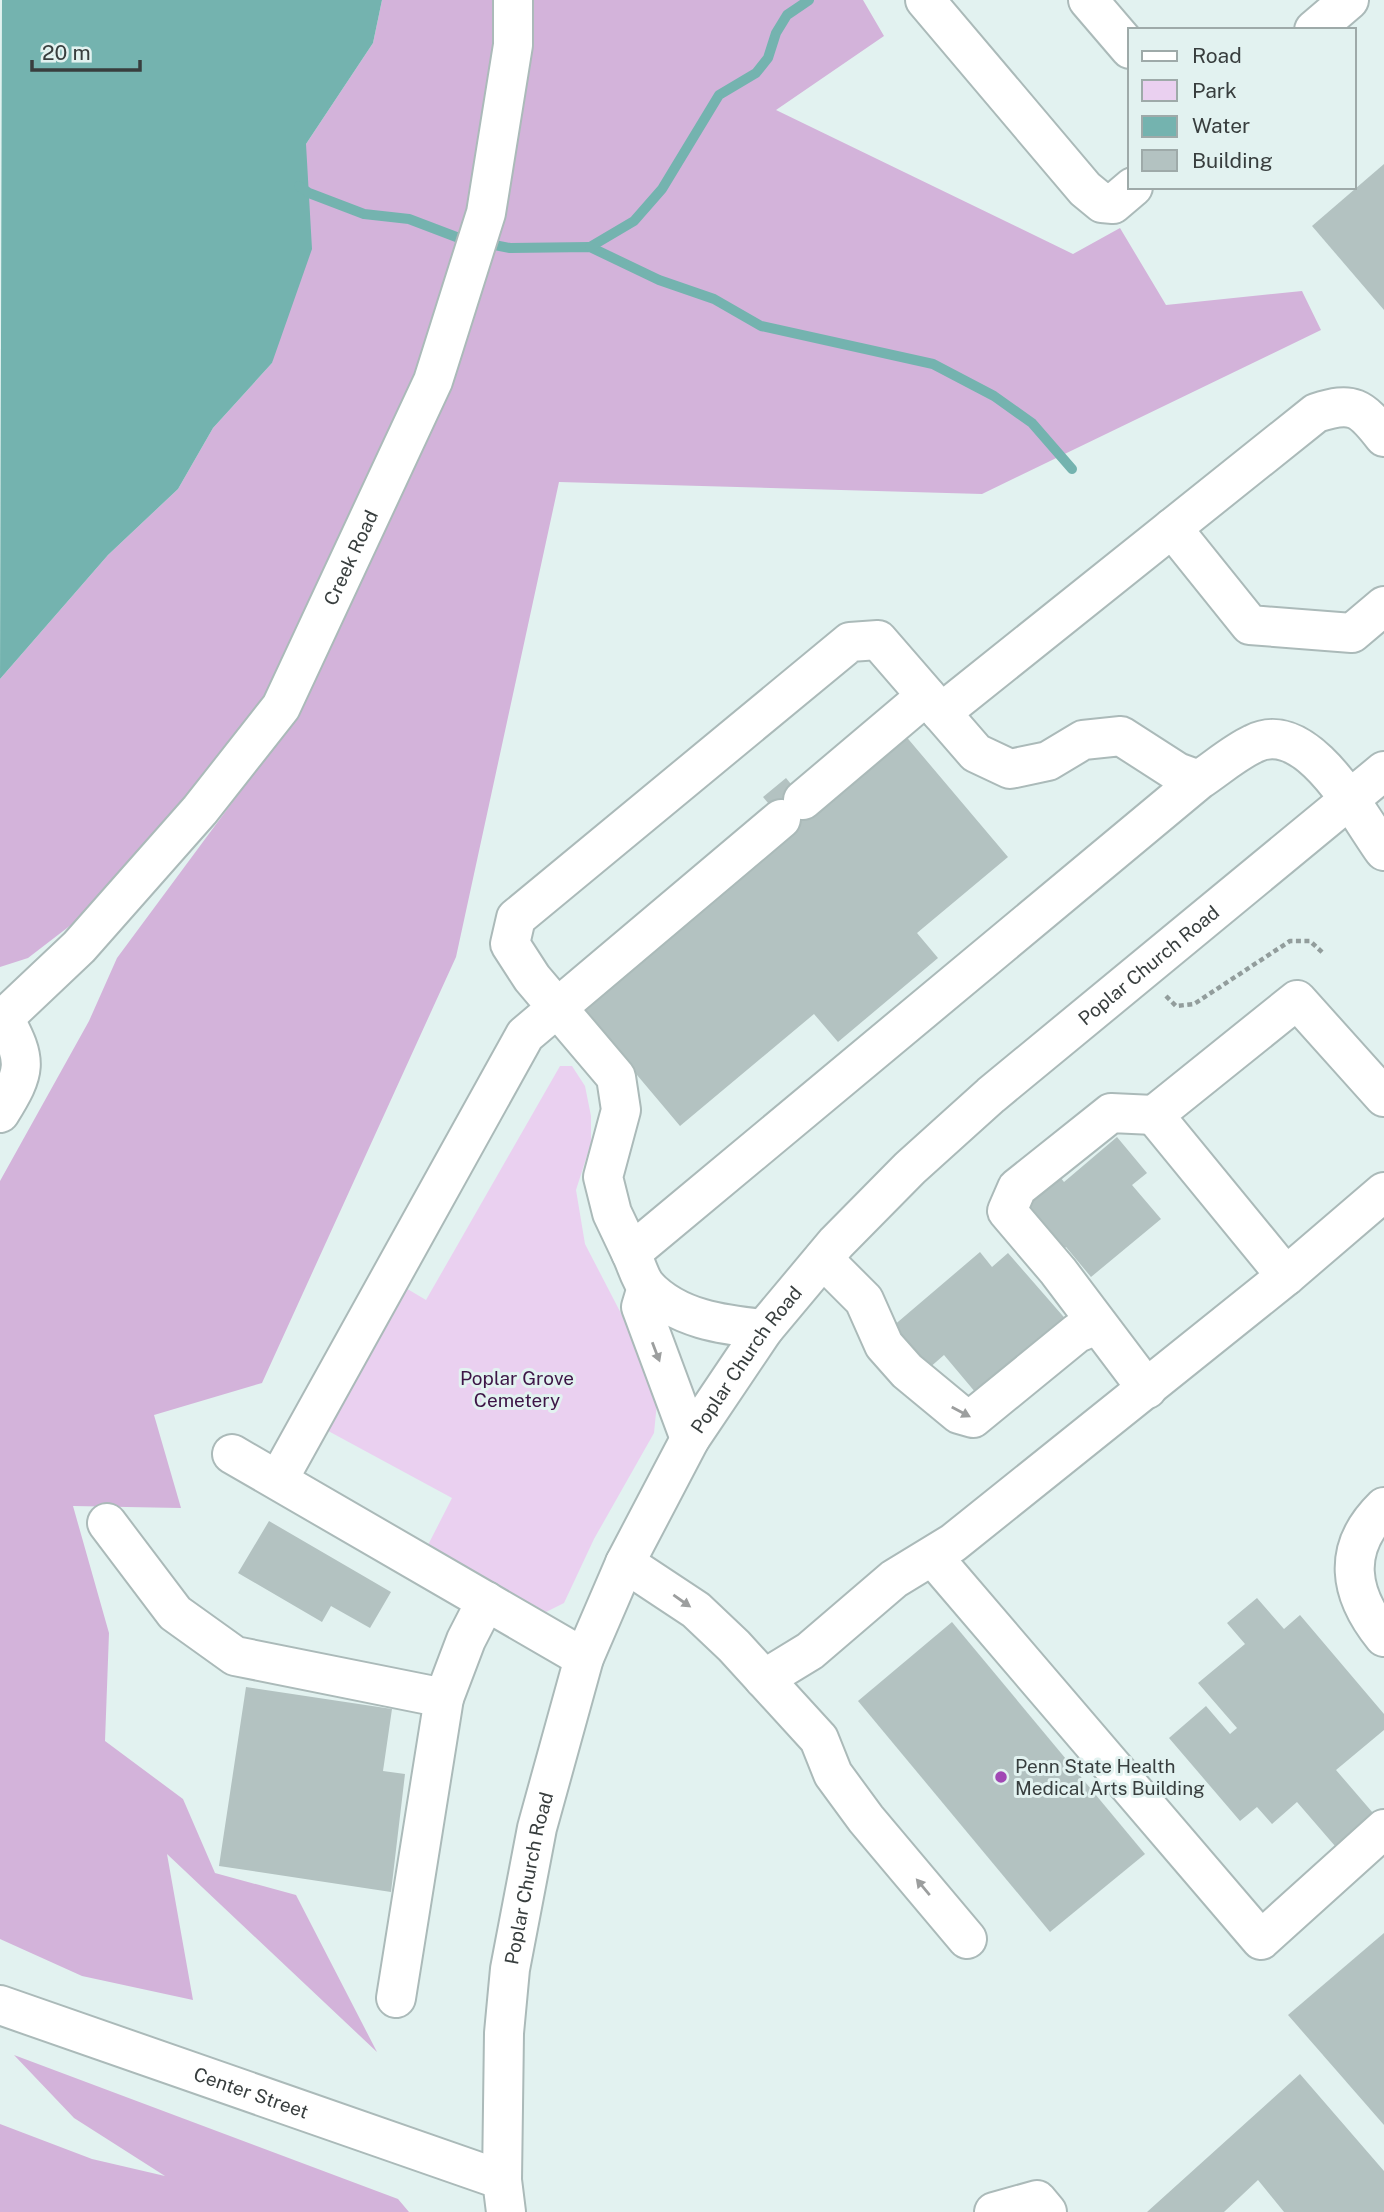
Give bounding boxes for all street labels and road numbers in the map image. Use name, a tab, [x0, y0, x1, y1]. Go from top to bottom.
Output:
street label: Creek Road	[319, 507, 382, 609]
street label: Poplar Church Road	[1074, 901, 1223, 1029]
street label: Poplar Church Road	[686, 1282, 806, 1437]
street label: Poplar Church Road	[500, 1789, 557, 1966]
street label: Center Street	[191, 2062, 311, 2123]

